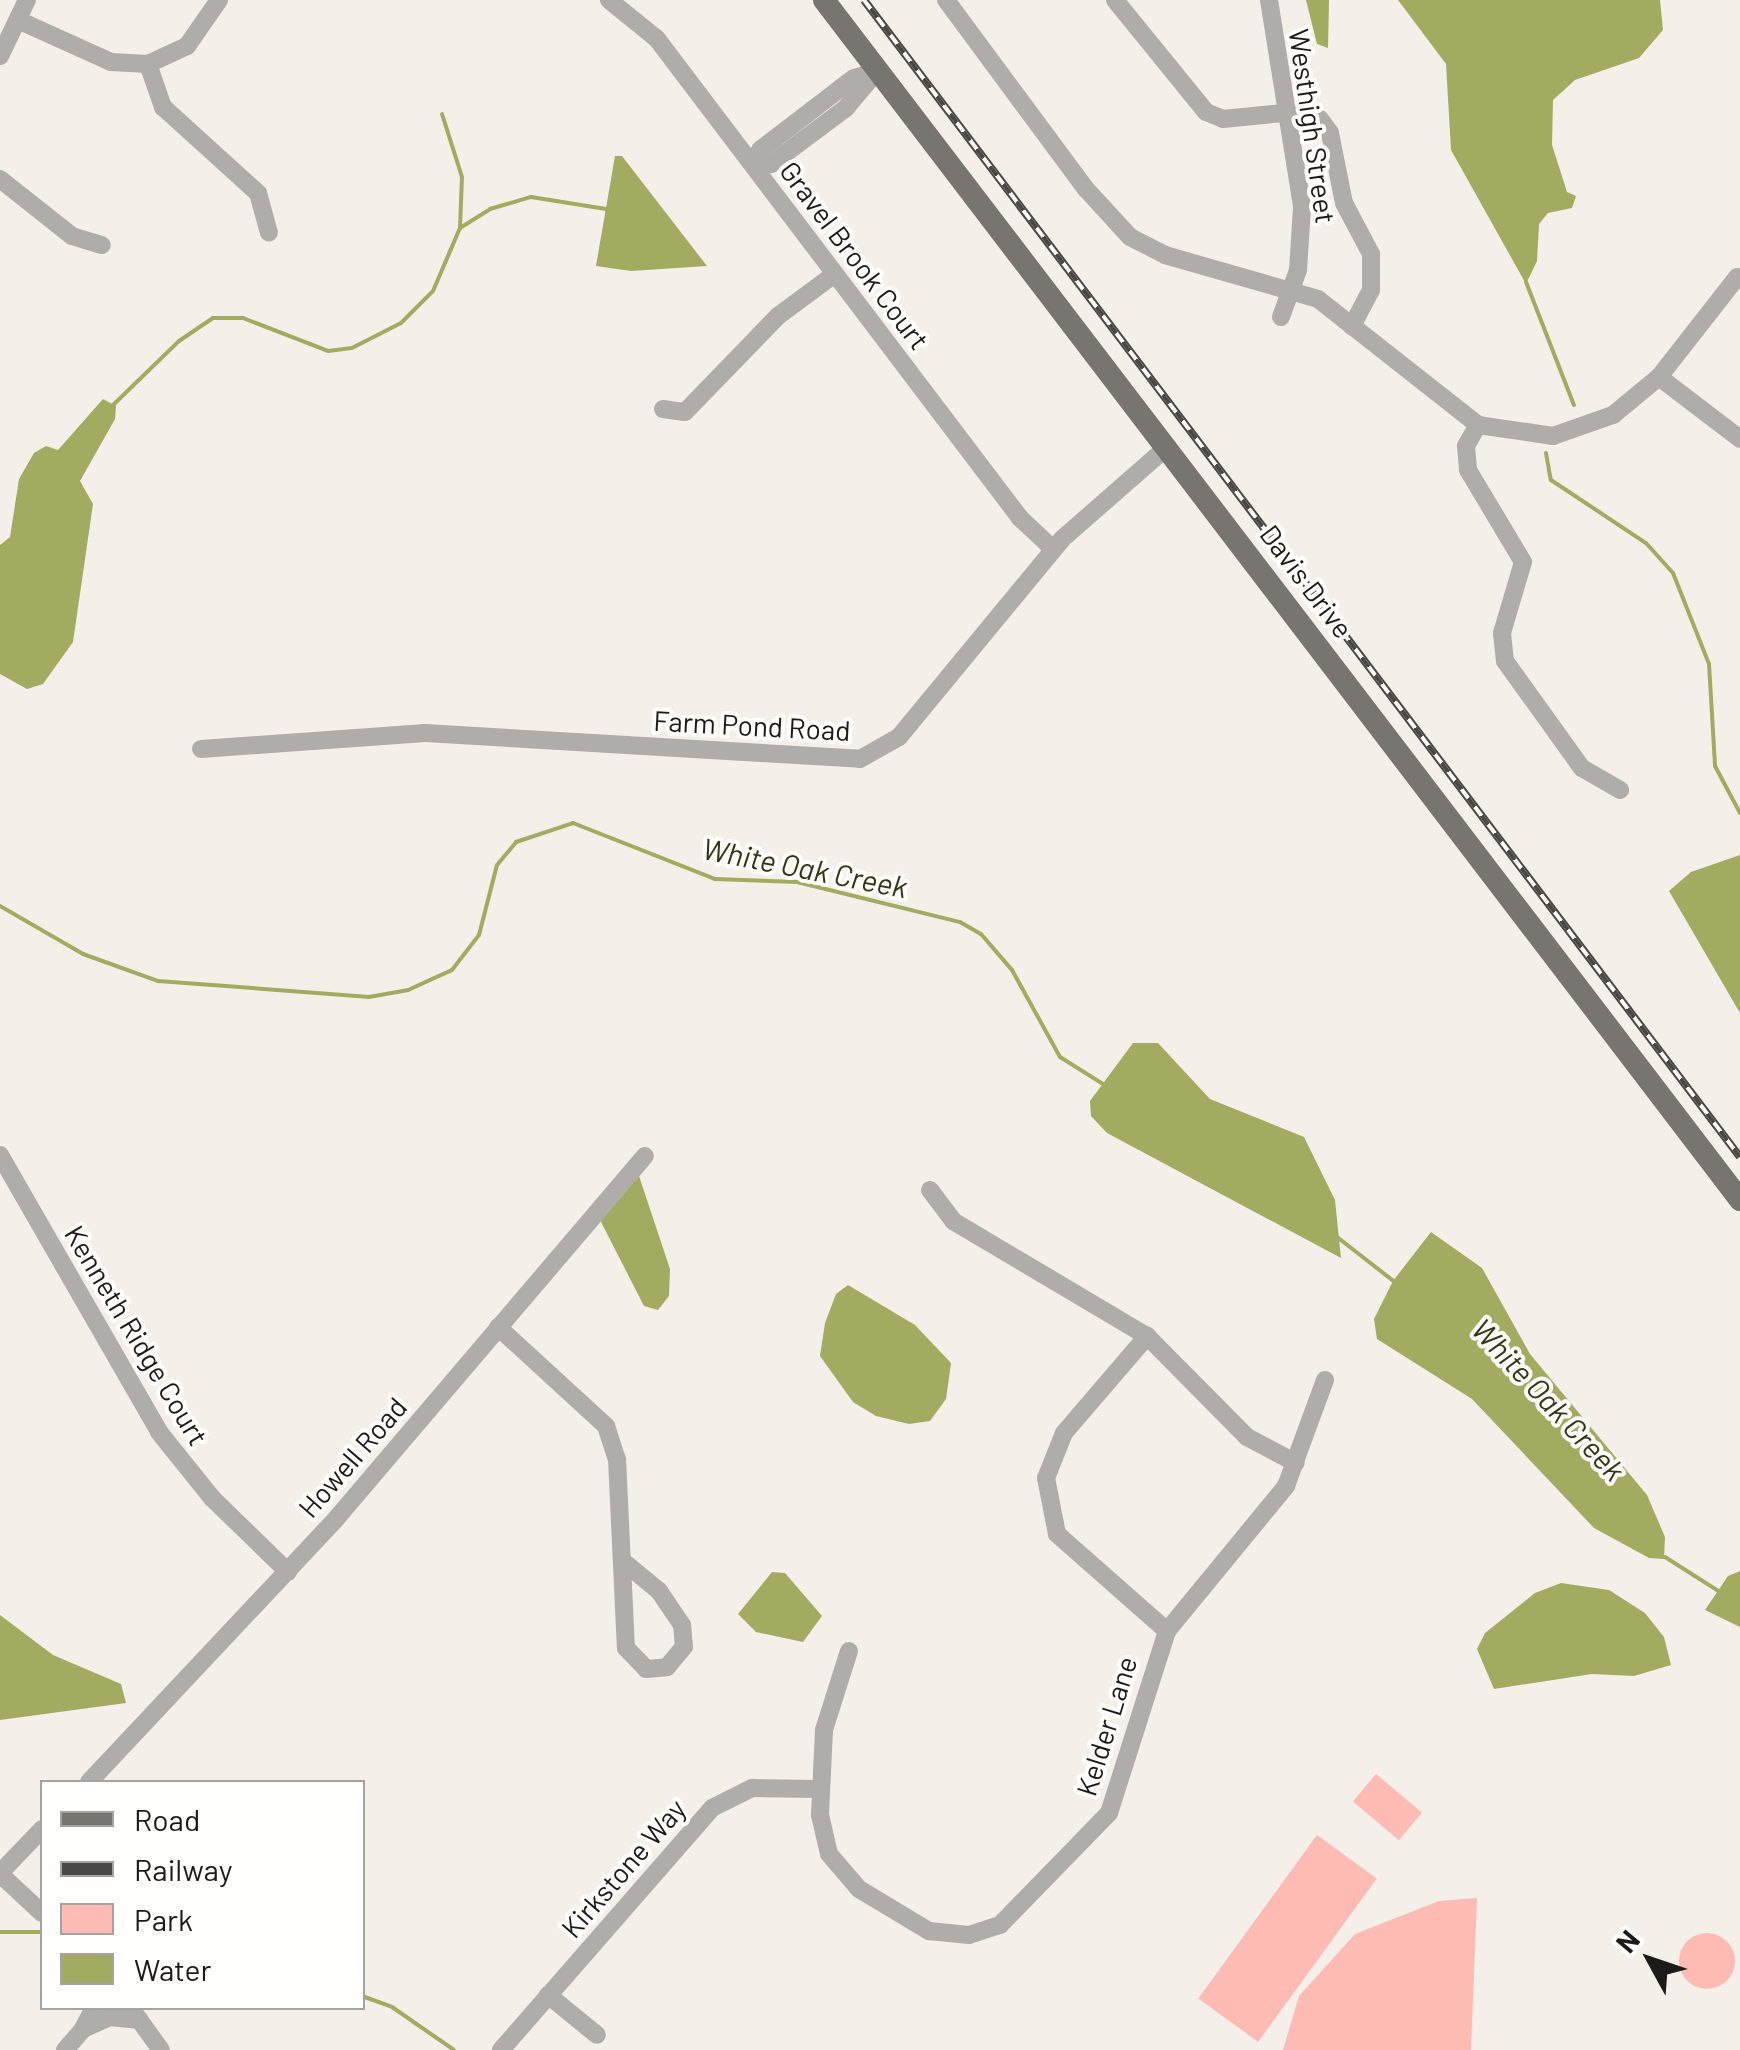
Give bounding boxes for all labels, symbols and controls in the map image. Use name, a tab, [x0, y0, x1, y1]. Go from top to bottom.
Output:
street label: Westhigh Street	[1283, 27, 1343, 225]
street label: Gravel Brook Court	[773, 154, 937, 356]
street label: Davis Drive	[1254, 518, 1360, 644]
street label: Farm Pond Road	[653, 703, 851, 747]
water label: White Oak Creek	[699, 829, 911, 905]
street label: Kenneth Ridge Court	[58, 1219, 216, 1451]
water label: White Oak Creek	[1465, 1311, 1633, 1487]
street label: Howell Road	[291, 1390, 413, 1524]
street label: Kelder Lane	[1069, 1652, 1143, 1800]
legend	[40, 1780, 365, 2010]
street label: Kirkstone Way	[554, 1792, 692, 1944]
text: Road	[134, 1801, 200, 1837]
text: Railway	[134, 1851, 233, 1887]
text: Park	[134, 1901, 193, 1937]
north arrow	[1600, 1910, 1700, 2010]
text: N	[1608, 1923, 1646, 1959]
text: Water	[134, 1951, 212, 1987]

